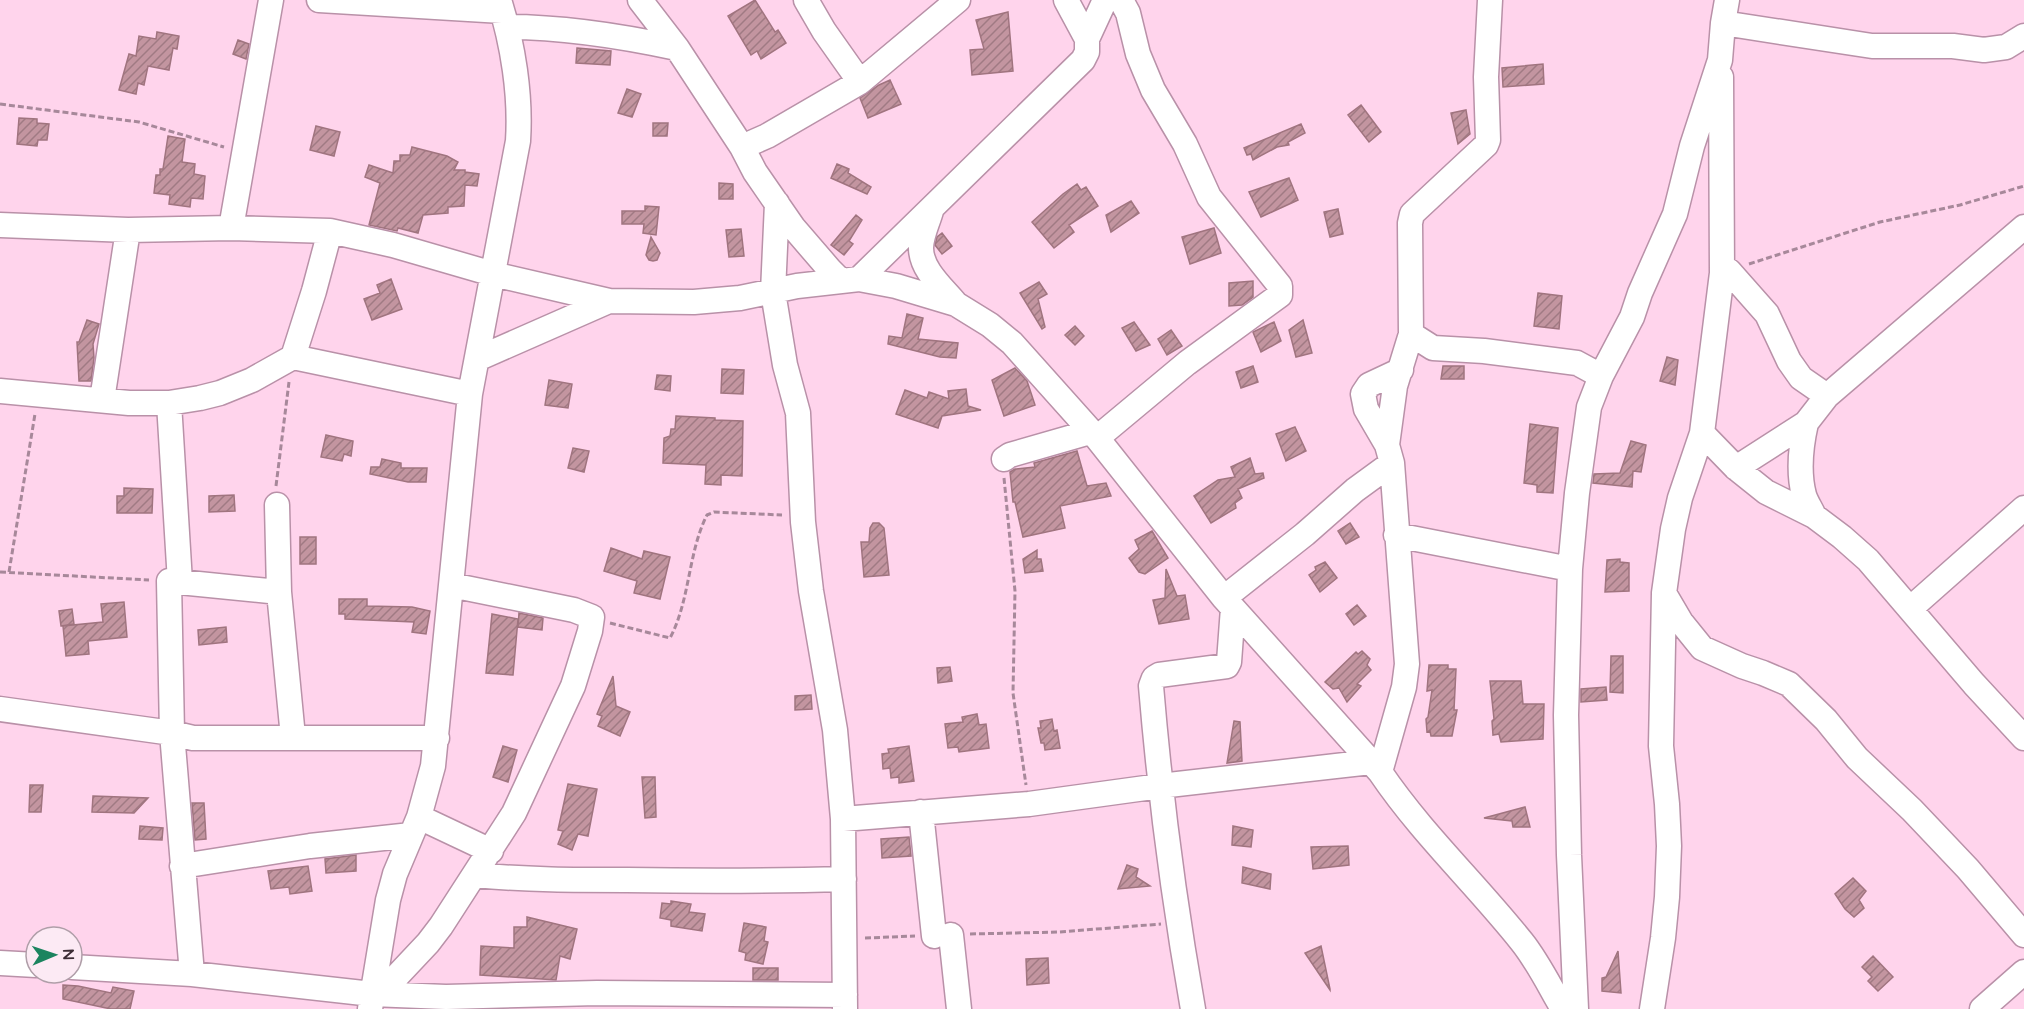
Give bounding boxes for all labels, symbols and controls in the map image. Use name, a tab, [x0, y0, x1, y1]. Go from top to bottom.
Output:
north arrow	[24, 925, 84, 985]
text: N	[59, 948, 79, 961]

